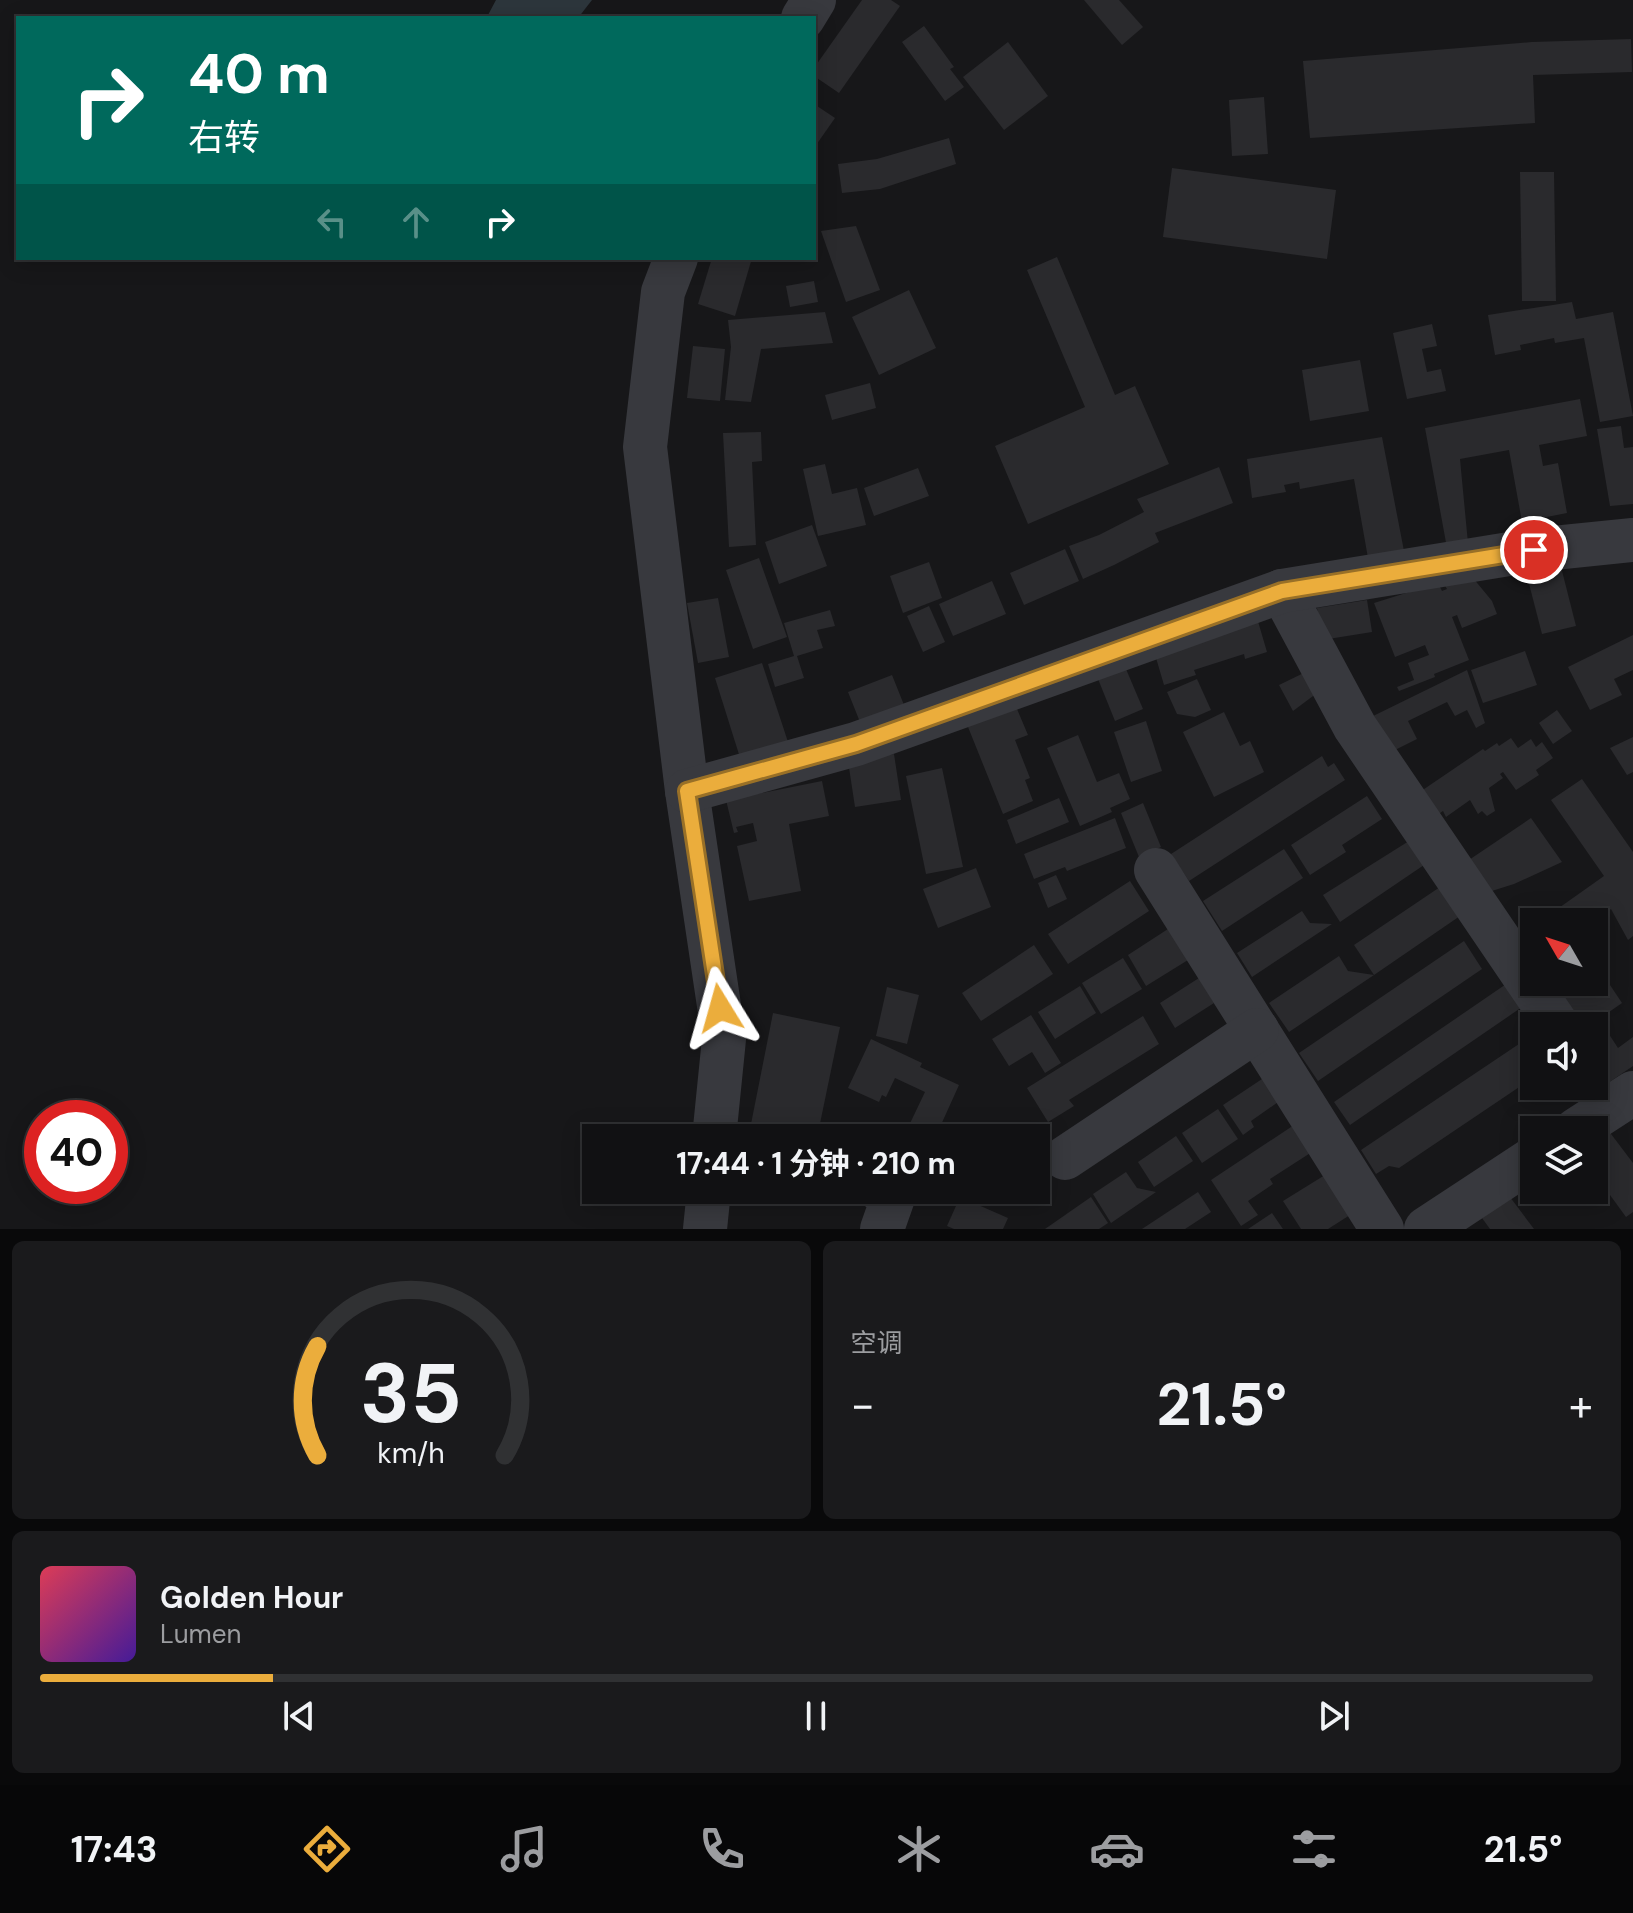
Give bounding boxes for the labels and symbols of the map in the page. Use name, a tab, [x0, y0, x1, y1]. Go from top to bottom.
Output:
pin	[1500, 516, 1568, 584]
north arrow	[1520, 908, 1608, 996]
position arrow	[678, 966, 762, 1050]
speed limit sign: 40	[24, 1100, 128, 1204]

